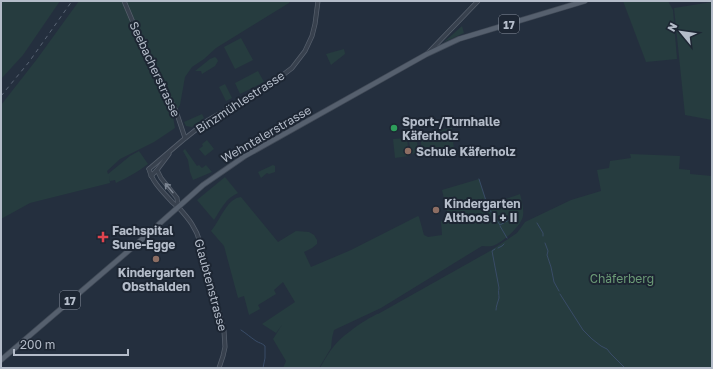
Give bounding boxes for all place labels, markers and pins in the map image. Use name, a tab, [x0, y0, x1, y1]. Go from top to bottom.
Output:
place label: Sport-/Turnhalle Käferholz	[402, 114, 500, 143]
marker: Sport-/Turnhalle Käferholz	[389, 123, 399, 133]
place label: Schule Käferholz	[416, 144, 516, 159]
marker: Schule Käferholz	[403, 146, 413, 156]
place label: Kindergarten Althoos I + II	[444, 196, 521, 225]
marker: Kindergarten Althoos I + II	[431, 205, 441, 215]
place label: Fachspital Sune-Egge	[112, 223, 175, 252]
marker: Fachspital Sune-Egge	[97, 231, 109, 243]
marker: Kindergarten Obsthalden	[151, 254, 161, 264]
place label: Kindergarten Obsthalden	[118, 265, 194, 294]

